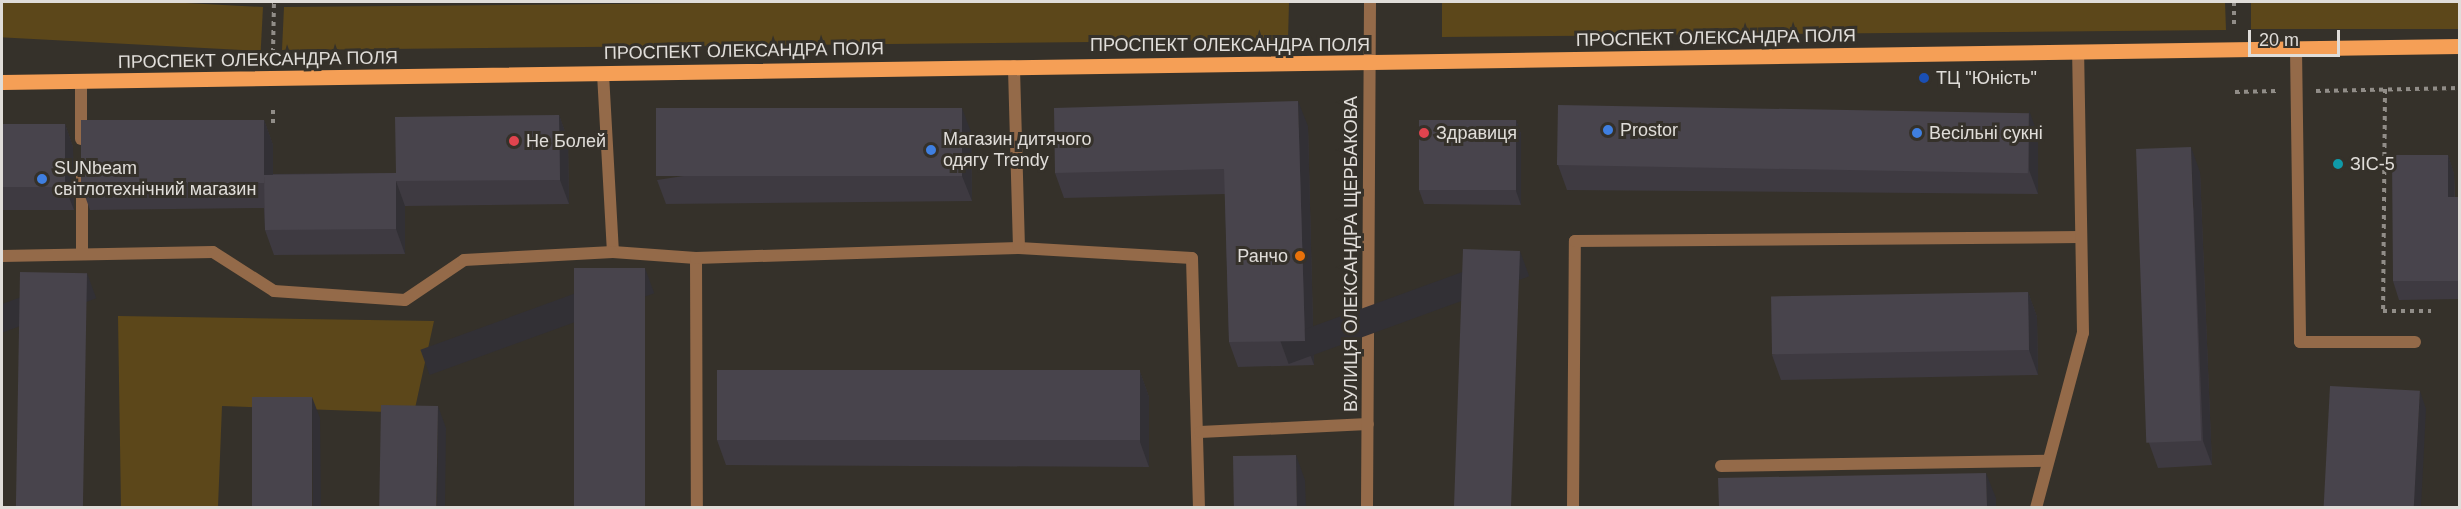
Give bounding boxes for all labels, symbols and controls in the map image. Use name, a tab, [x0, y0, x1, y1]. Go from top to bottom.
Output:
scale bar	[2251, 18, 2342, 56]
street label: ПРОСПЕКТ ОЛЕКСАНДРА ПОЛЯ	[1576, 25, 1856, 51]
text: 20 m	[2259, 30, 2299, 50]
street label: ПРОСПЕКТ ОЛЕКСАНДРА ПОЛЯ	[1090, 34, 1370, 56]
street label: ПРОСПЕКТ ОЛЕКСАНДРА ПОЛЯ	[604, 38, 884, 64]
street label: ПРОСПЕКТ ОЛЕКСАНДРА ПОЛЯ	[118, 47, 398, 73]
place label: ТЦ "Юність"	[1936, 67, 2037, 89]
marker: ТЦ "Юність"	[1917, 71, 1931, 85]
street label: ВУЛИЦЯ ОЛЕКСАНДРА ЩЕРБАКОВА	[1340, 96, 1362, 412]
place label: Prostor	[1620, 119, 1678, 141]
place label: Здравиця	[1436, 122, 1517, 144]
place label: Весільні сукні	[1929, 122, 2043, 144]
marker: Prostor	[1601, 123, 1615, 137]
marker: Здравиця	[1417, 126, 1431, 140]
marker: Весільні сукні	[1910, 126, 1924, 140]
place label: Магазин дитячого одягу Trendy	[943, 129, 1092, 172]
place label: Не Болей	[526, 130, 606, 152]
marker: Не Болей	[507, 134, 521, 148]
marker: Магазин дитячого одягу Trendy	[924, 143, 938, 157]
place label: ЗІС-5	[2350, 153, 2395, 175]
marker: ЗІС-5	[2331, 157, 2345, 171]
place label: SUNbeam світлотехнічний магазин	[54, 158, 256, 201]
marker: SUNbeam світлотехнічний магазин	[35, 172, 49, 186]
place label: Ранчо	[1237, 245, 1288, 267]
marker: Ранчо	[1293, 249, 1307, 263]

